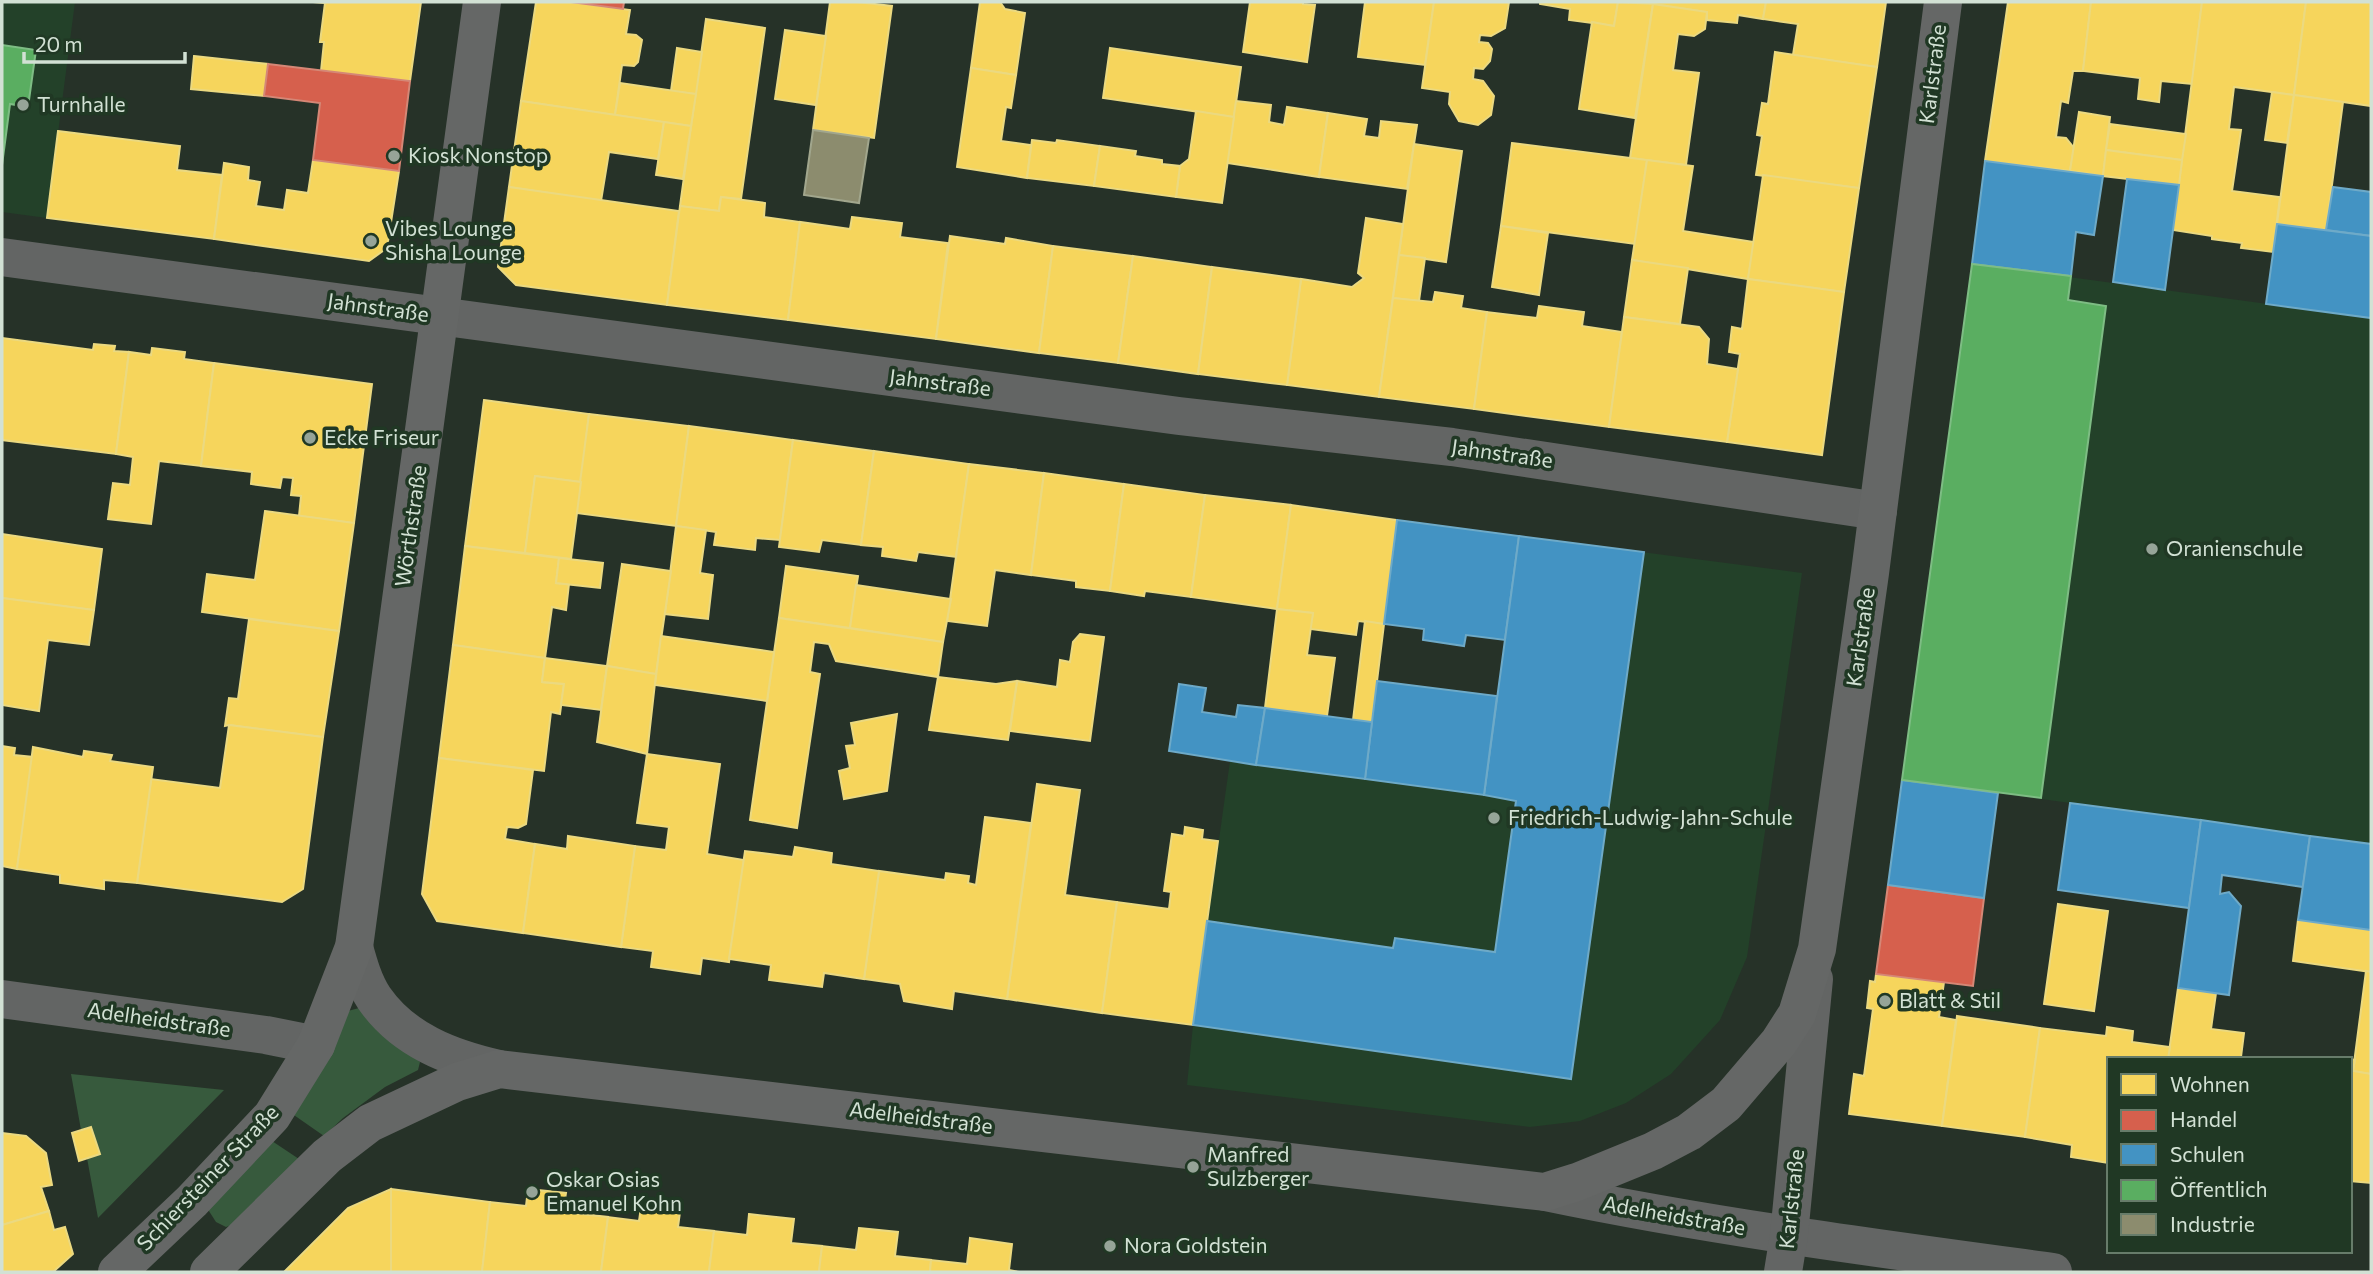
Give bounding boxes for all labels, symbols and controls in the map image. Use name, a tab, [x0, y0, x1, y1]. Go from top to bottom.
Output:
scale bar	[24, 21, 186, 65]
street label: Karlstraße	[1913, 23, 1950, 125]
text: 20 m	[35, 31, 83, 56]
place label: Turnhalle	[37, 91, 126, 116]
marker: Turnhalle	[15, 97, 31, 113]
place label: Kiosk Nonstop	[408, 142, 548, 167]
marker: Kiosk Nonstop	[386, 148, 402, 164]
place label: Vibes Lounge Shisha Lounge	[385, 215, 522, 264]
marker: Vibes Lounge Shisha Lounge	[363, 233, 379, 249]
street label: Jahnstraße	[326, 287, 431, 326]
street label: Jahnstraße	[888, 363, 992, 400]
place label: Ecke Friseur	[324, 424, 439, 449]
marker: Ecke Friseur	[302, 430, 318, 446]
street label: Jahnstraße	[1450, 433, 1555, 472]
street label: Wörthstraße	[389, 463, 430, 588]
place label: Oranienschule	[2166, 535, 2303, 560]
marker: Oranienschule	[2144, 541, 2160, 557]
street label: Karlstraße	[1840, 586, 1879, 688]
place label: Friedrich-Ludwig-Jahn-Schule	[1508, 804, 1793, 829]
marker: Friedrich-Ludwig-Jahn-Schule	[1486, 810, 1502, 826]
place label: Blatt & Stil	[1899, 987, 2001, 1012]
marker: Blatt & Stil	[1877, 993, 1893, 1009]
street label: Adelheidstraße	[86, 996, 232, 1041]
legend	[2107, 1057, 2352, 1253]
text: Wohnen	[2170, 1071, 2250, 1096]
street label: Adelheidstraße	[848, 1095, 994, 1138]
street label: Schiersteiner Straße	[131, 1099, 283, 1255]
text: Handel	[2170, 1106, 2237, 1131]
place label: Manfred Sulzberger	[1207, 1141, 1309, 1190]
text: Schulen	[2170, 1141, 2245, 1166]
street label: Karlstraße	[1773, 1148, 1808, 1250]
marker: Manfred Sulzberger	[1185, 1159, 1201, 1175]
place label: Oskar Osias Emanuel Kohn	[546, 1166, 682, 1215]
text: Öffentlich	[2170, 1176, 2268, 1201]
marker: Oskar Osias Emanuel Kohn	[524, 1184, 540, 1200]
street label: Adelheidstraße	[1601, 1190, 1747, 1239]
text: Industrie	[2170, 1211, 2255, 1236]
place label: Nora Goldstein	[1124, 1232, 1267, 1257]
marker: Nora Goldstein	[1102, 1238, 1118, 1254]

